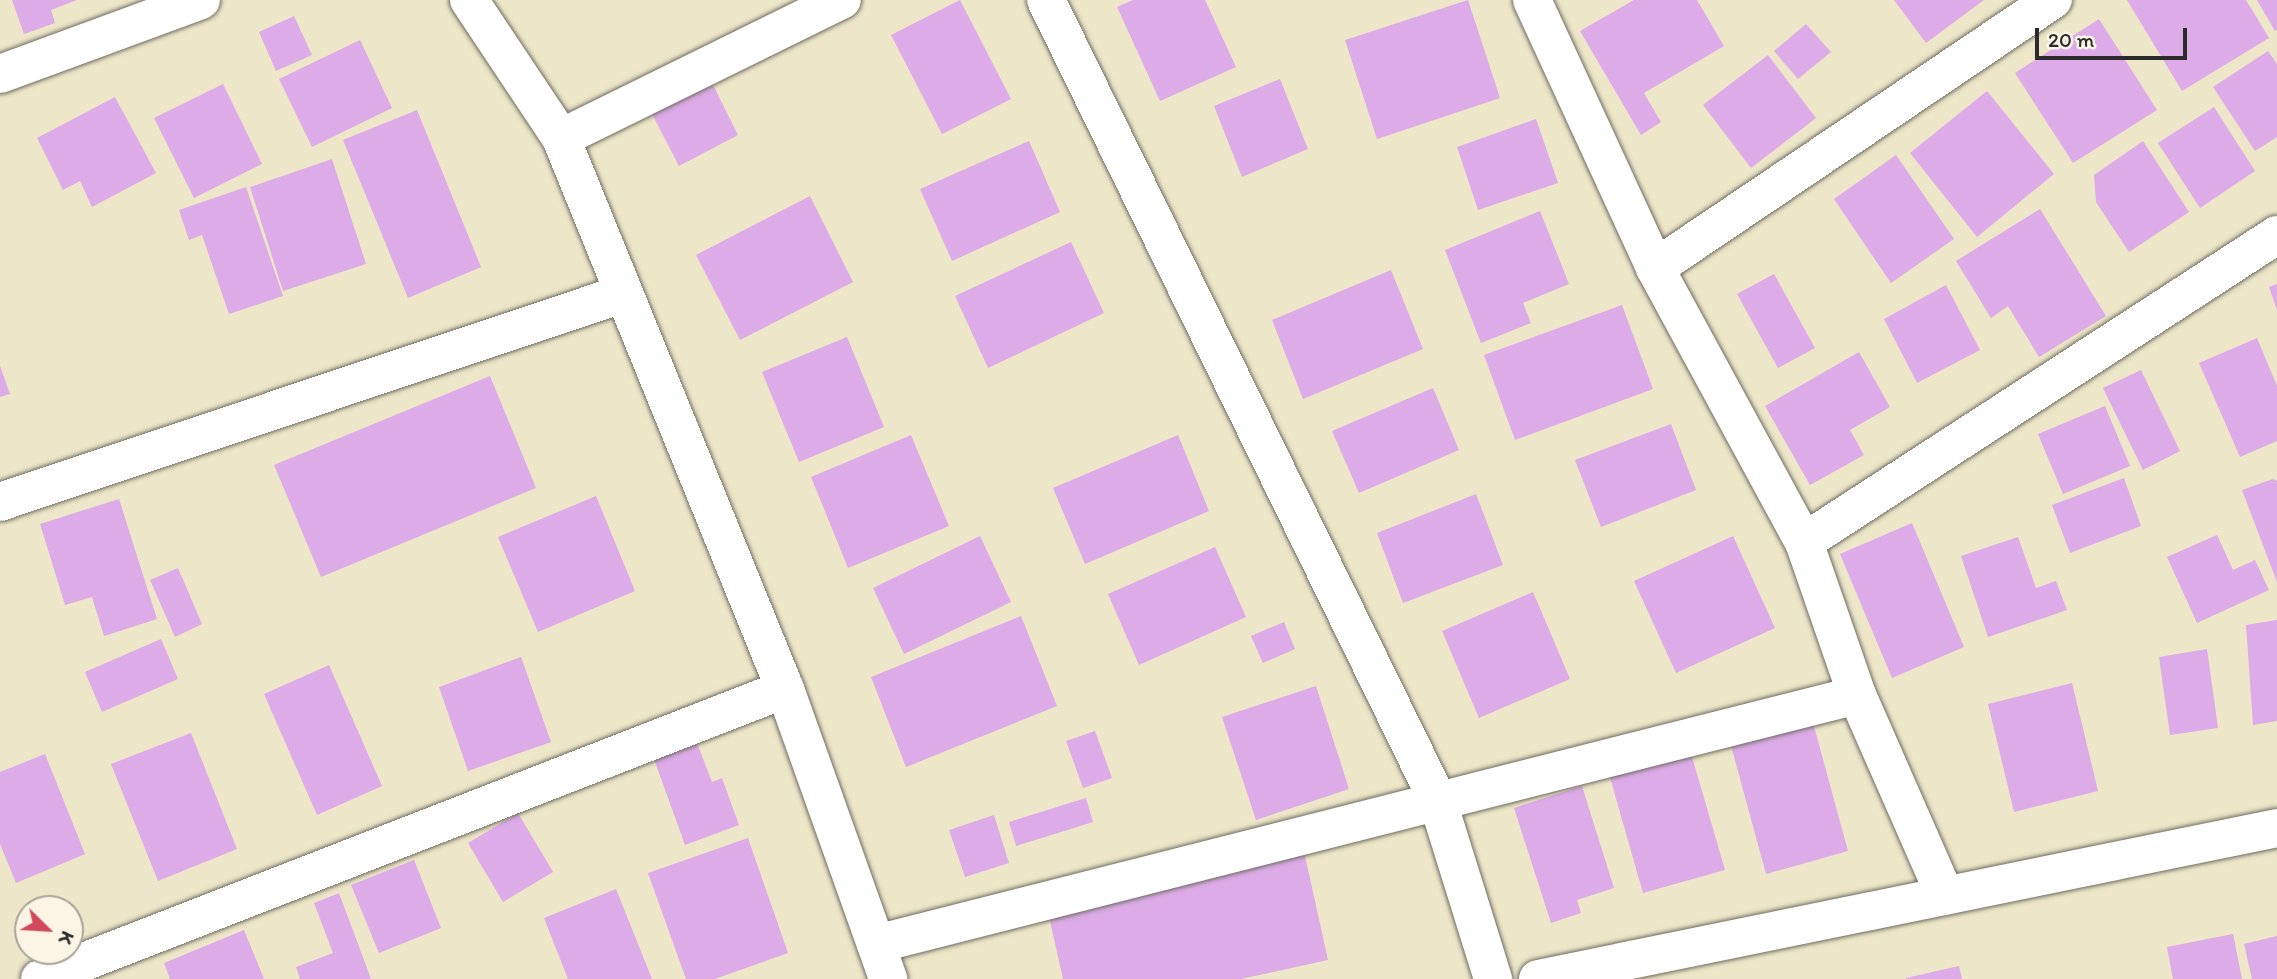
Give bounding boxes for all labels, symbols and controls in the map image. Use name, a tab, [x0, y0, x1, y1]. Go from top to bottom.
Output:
scale bar	[2039, 14, 2191, 58]
text: 20 m	[2048, 27, 2094, 52]
north arrow	[14, 895, 84, 965]
text: K	[54, 928, 80, 948]

